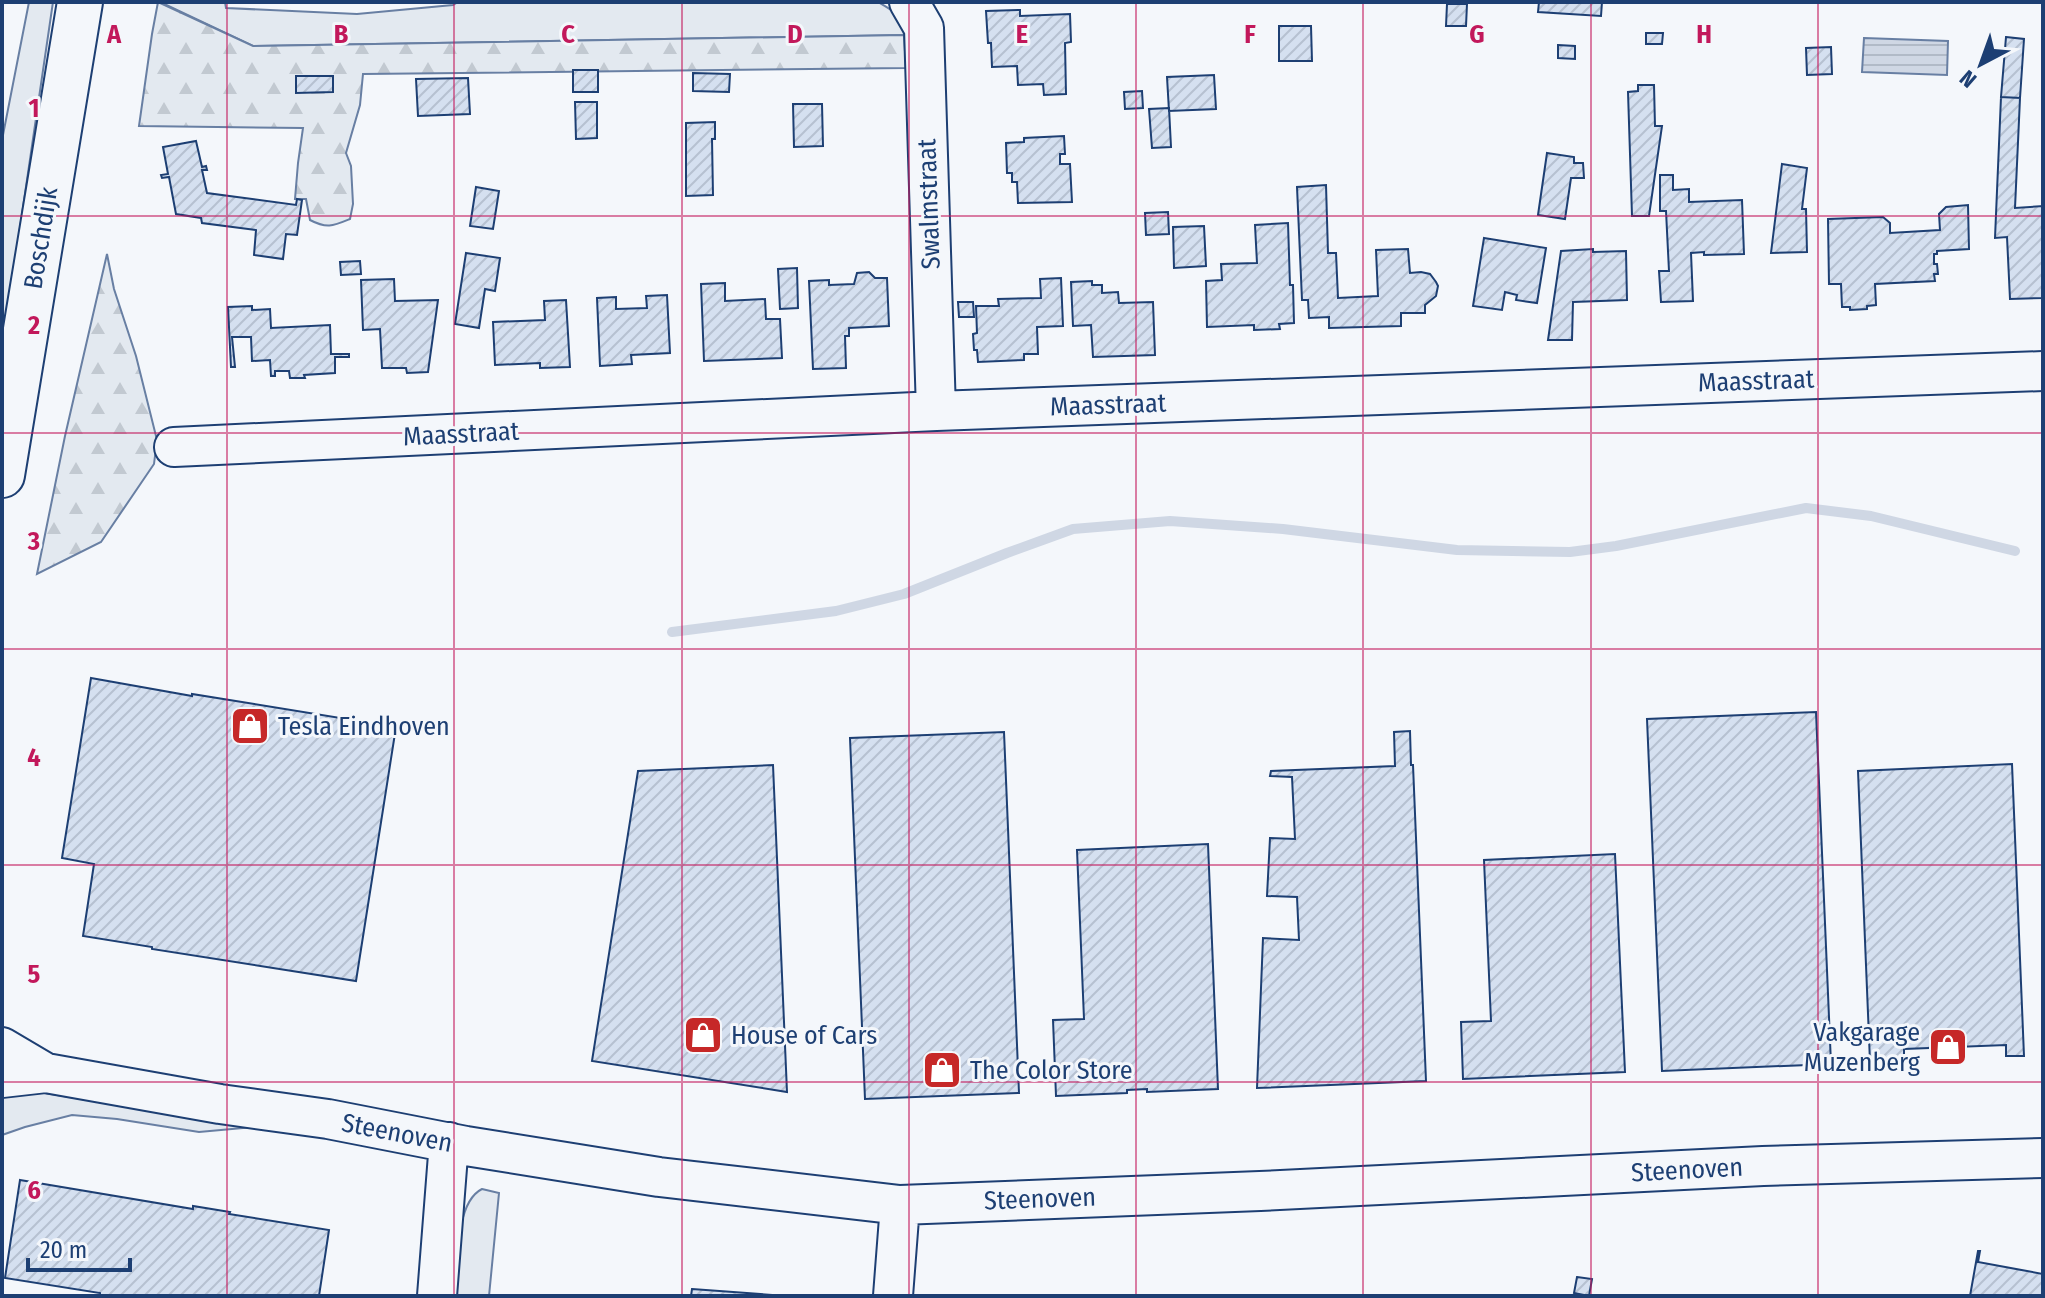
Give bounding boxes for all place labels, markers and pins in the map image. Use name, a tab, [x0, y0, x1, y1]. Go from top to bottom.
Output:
shop icon: Tesla Eindhoven	[229, 705, 271, 747]
place label: Tesla Eindhoven	[278, 711, 450, 742]
shop icon: House of Cars	[682, 1014, 724, 1056]
place label: Vakgarage Muzenberg	[1804, 1017, 1921, 1078]
place label: House of Cars	[731, 1020, 877, 1051]
shop icon: Vakgarage Muzenberg	[1927, 1026, 1969, 1068]
shop icon: The Color Store	[921, 1049, 963, 1091]
place label: The Color Store	[970, 1055, 1133, 1086]

